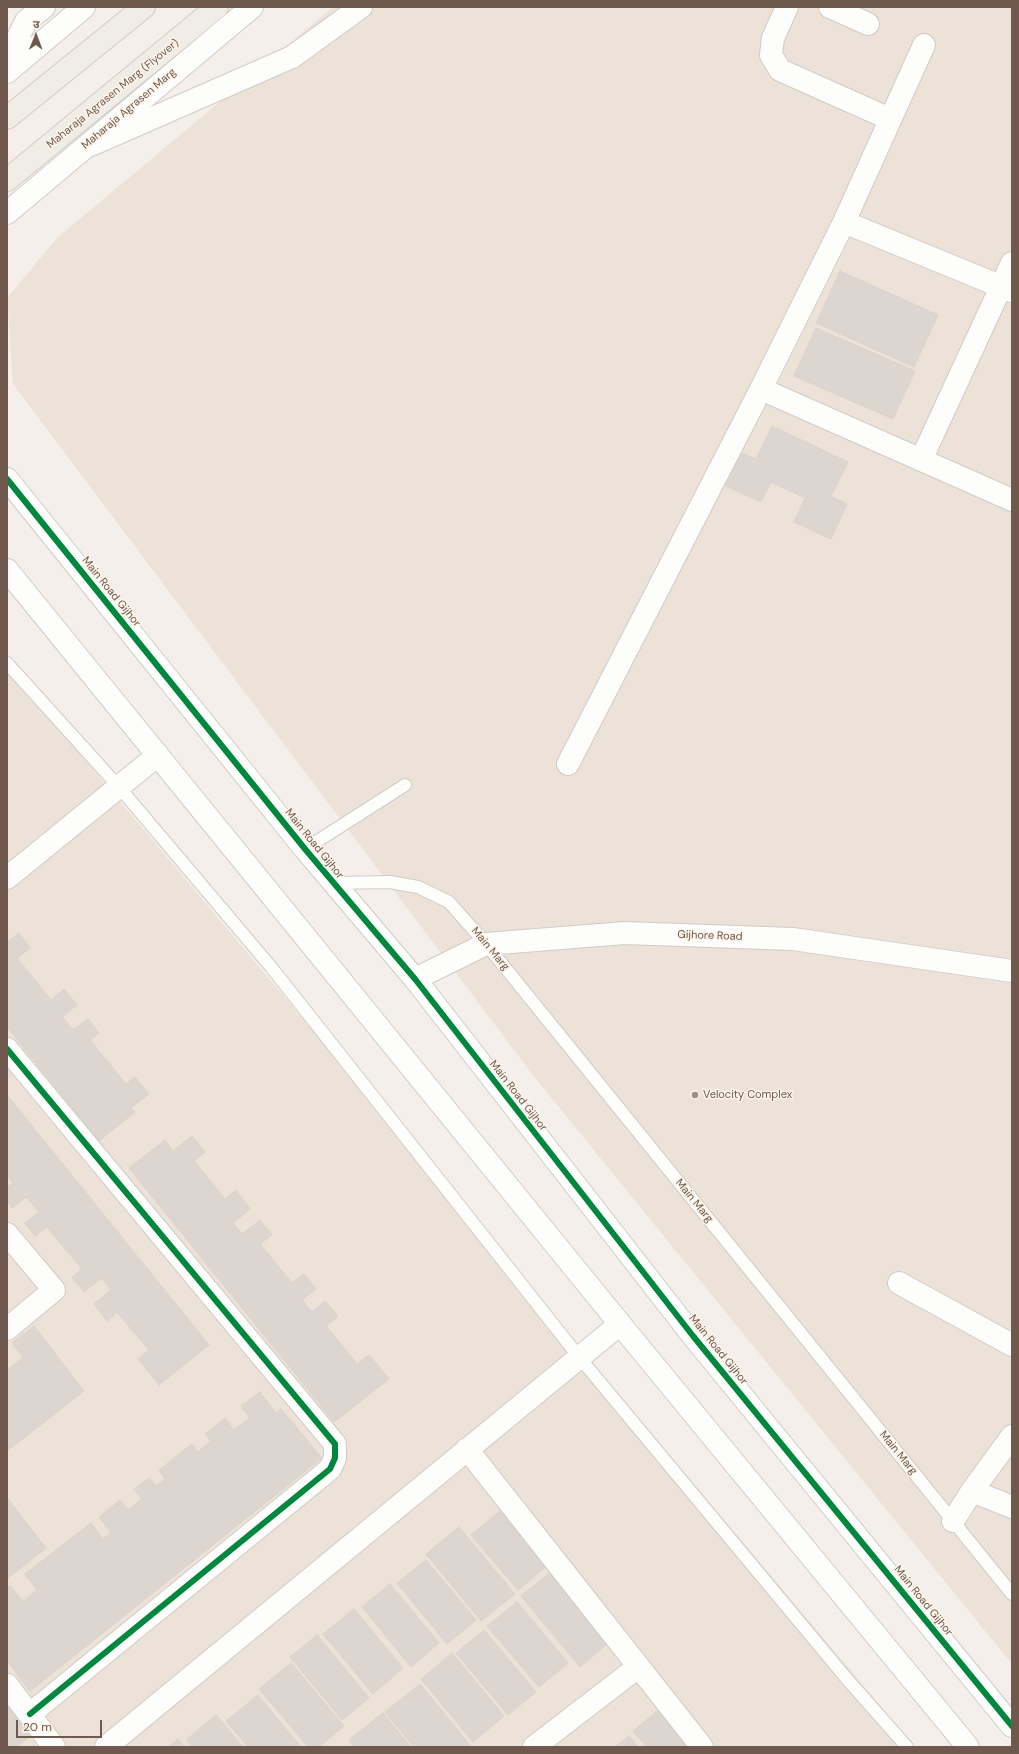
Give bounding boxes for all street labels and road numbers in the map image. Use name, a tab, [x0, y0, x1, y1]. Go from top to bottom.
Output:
street label: Maharaja Agrasen Marg (Flyover)	[44, 37, 182, 151]
street label: Maharaja Agrasen Marg	[79, 66, 179, 152]
street label: Main Road Gijhor	[79, 554, 143, 630]
street label: Main Road Gijhor	[282, 806, 346, 882]
street label: Main Marg	[468, 925, 512, 973]
street label: Gijhore Road	[677, 928, 743, 944]
street label: Main Road Gijhor	[486, 1058, 550, 1134]
street label: Main Marg	[672, 1176, 716, 1226]
street label: Main Road Gijhor	[686, 1312, 750, 1388]
street label: Main Marg	[876, 1428, 920, 1478]
street label: Main Road Gijhor	[891, 1563, 955, 1639]

